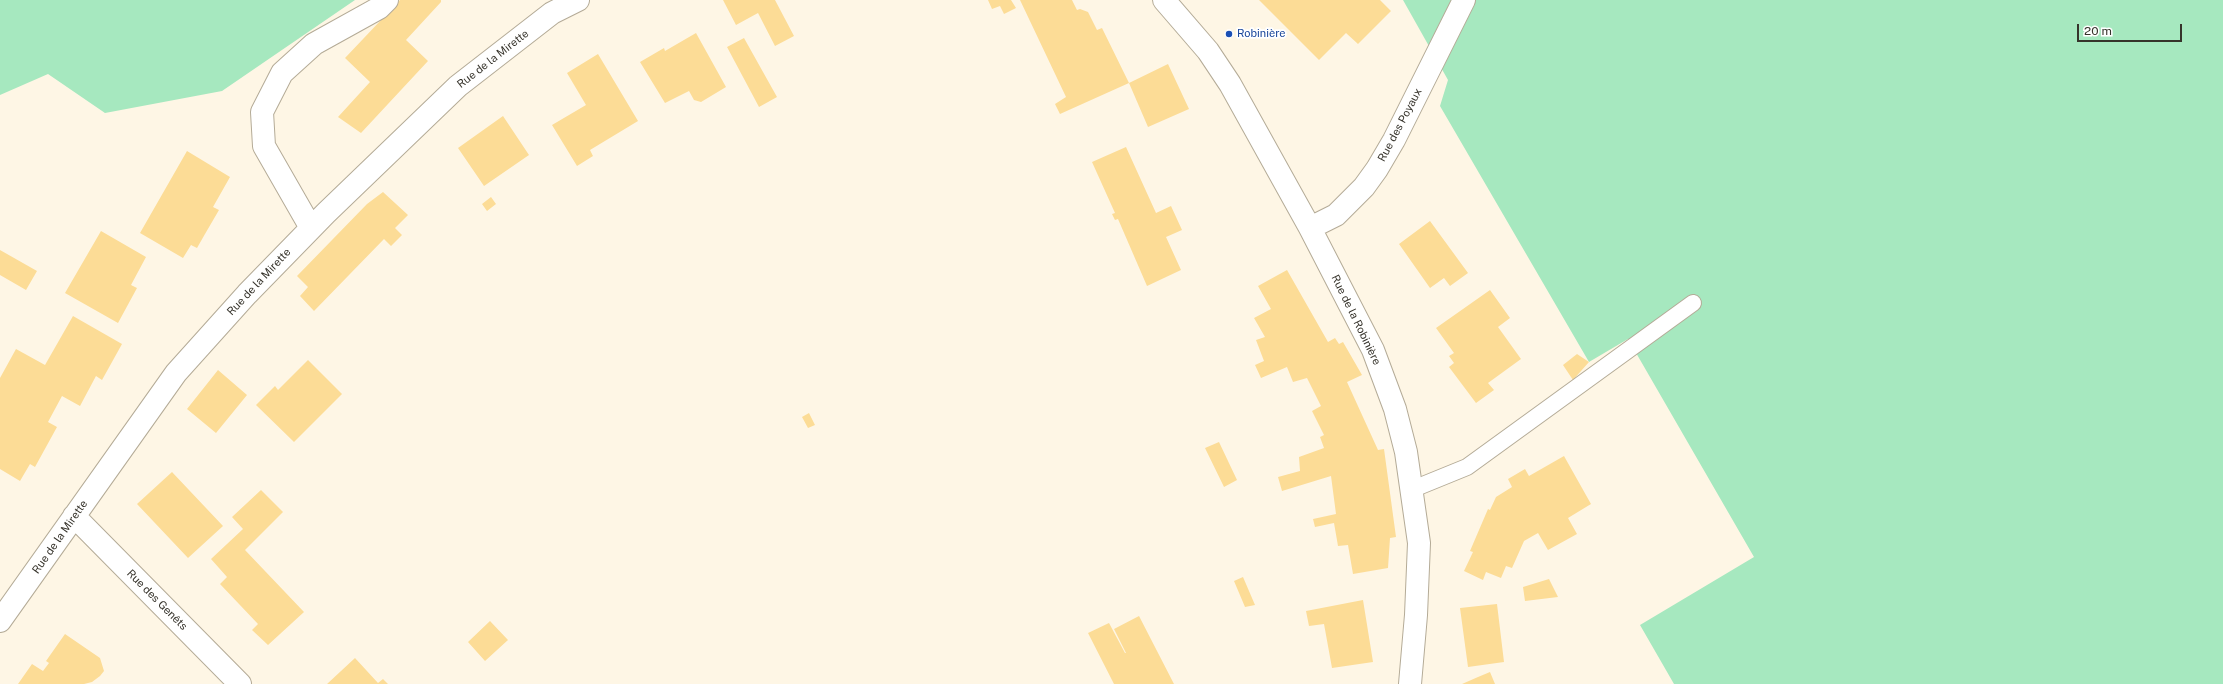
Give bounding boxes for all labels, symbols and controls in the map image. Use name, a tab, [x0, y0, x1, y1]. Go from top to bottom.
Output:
scale bar	[2079, 16, 2184, 42]
text: 20 m	[2084, 24, 2112, 38]
street label: Rue de la Mirette	[455, 27, 531, 91]
place label: Robinière	[1237, 27, 1286, 41]
marker: Robinière	[1224, 29, 1234, 39]
street label: Rue des Poyaux	[1375, 86, 1425, 164]
street label: Rue de la Mirette	[225, 246, 293, 318]
street label: Rue de la Robinière	[1328, 273, 1384, 367]
street label: Rue de la Mirette	[30, 498, 90, 576]
street label: Rue des Genêts	[124, 567, 190, 633]

